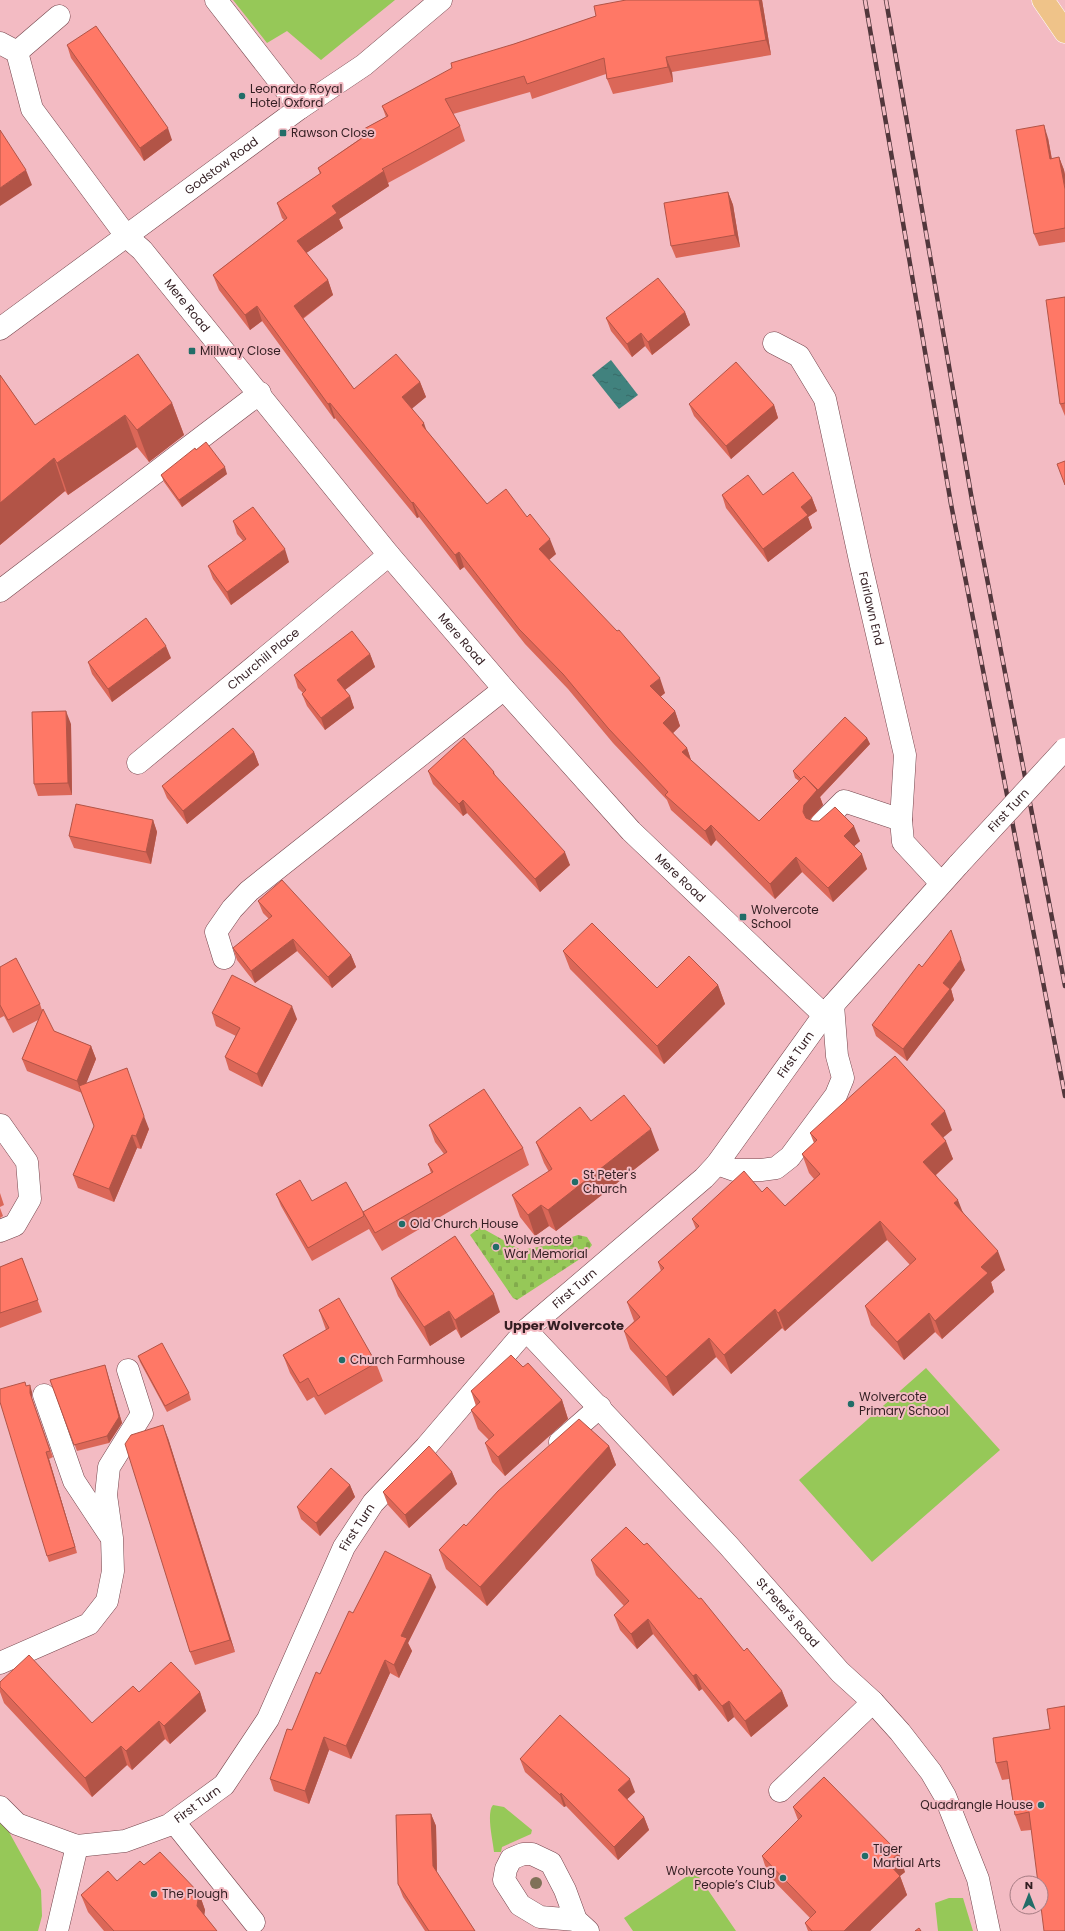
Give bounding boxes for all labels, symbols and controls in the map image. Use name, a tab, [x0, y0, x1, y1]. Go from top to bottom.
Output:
place label: Leonardo Royal Hotel Oxford	[250, 80, 342, 111]
marker: Leonardo Royal Hotel Oxford	[237, 91, 247, 101]
place label: Rawson Close	[291, 124, 375, 141]
marker: Rawson Close	[278, 128, 288, 138]
street label: Godstow Road	[181, 133, 261, 198]
street label: Mere Road	[161, 275, 214, 336]
place label: Millway Close	[200, 342, 281, 359]
marker: Millway Close	[187, 346, 197, 356]
street label: Fairlawn End	[855, 570, 888, 647]
street label: Mere Road	[434, 609, 489, 669]
street label: Churchill Place	[224, 624, 303, 694]
street label: First Turn	[984, 784, 1033, 835]
street label: Mere Road	[651, 849, 710, 906]
place label: Wolvercote School	[751, 901, 819, 932]
marker: Wolvercote School	[738, 912, 748, 922]
street label: First Turn	[773, 1028, 818, 1081]
place label: St Peter's Church	[583, 1166, 636, 1197]
marker: St Peter's Church	[570, 1177, 580, 1187]
place label: Old Church House	[410, 1215, 518, 1232]
marker: Old Church House	[397, 1219, 407, 1229]
place label: Wolvercote War Memorial	[504, 1231, 588, 1262]
marker: Wolvercote War Memorial	[491, 1242, 501, 1252]
street label: First Turn	[548, 1264, 600, 1312]
district label: Upper Wolvercote	[504, 1316, 624, 1335]
place label: Church Farmhouse	[350, 1351, 465, 1368]
marker: Church Farmhouse	[337, 1355, 347, 1365]
place label: Wolvercote Primary School	[859, 1388, 949, 1419]
marker: Wolvercote Primary School	[846, 1399, 856, 1409]
street label: First Turn	[334, 1500, 378, 1553]
street label: St Peter's Road	[752, 1574, 823, 1651]
street label: First Turn	[170, 1781, 224, 1827]
place label: Quadrangle House	[920, 1796, 1033, 1813]
marker: Quadrangle House	[1036, 1800, 1046, 1810]
place label: Tiger Martial Arts	[873, 1840, 941, 1871]
marker: Tiger Martial Arts	[860, 1851, 870, 1861]
place label: Wolvercote Young People’s Club	[666, 1862, 775, 1893]
marker: Wolvercote Young People’s Club	[778, 1873, 788, 1883]
north arrow	[1009, 1875, 1049, 1915]
text: N	[1025, 1877, 1033, 1893]
place label: The Plough	[162, 1885, 228, 1902]
marker: The Plough	[149, 1889, 159, 1899]

